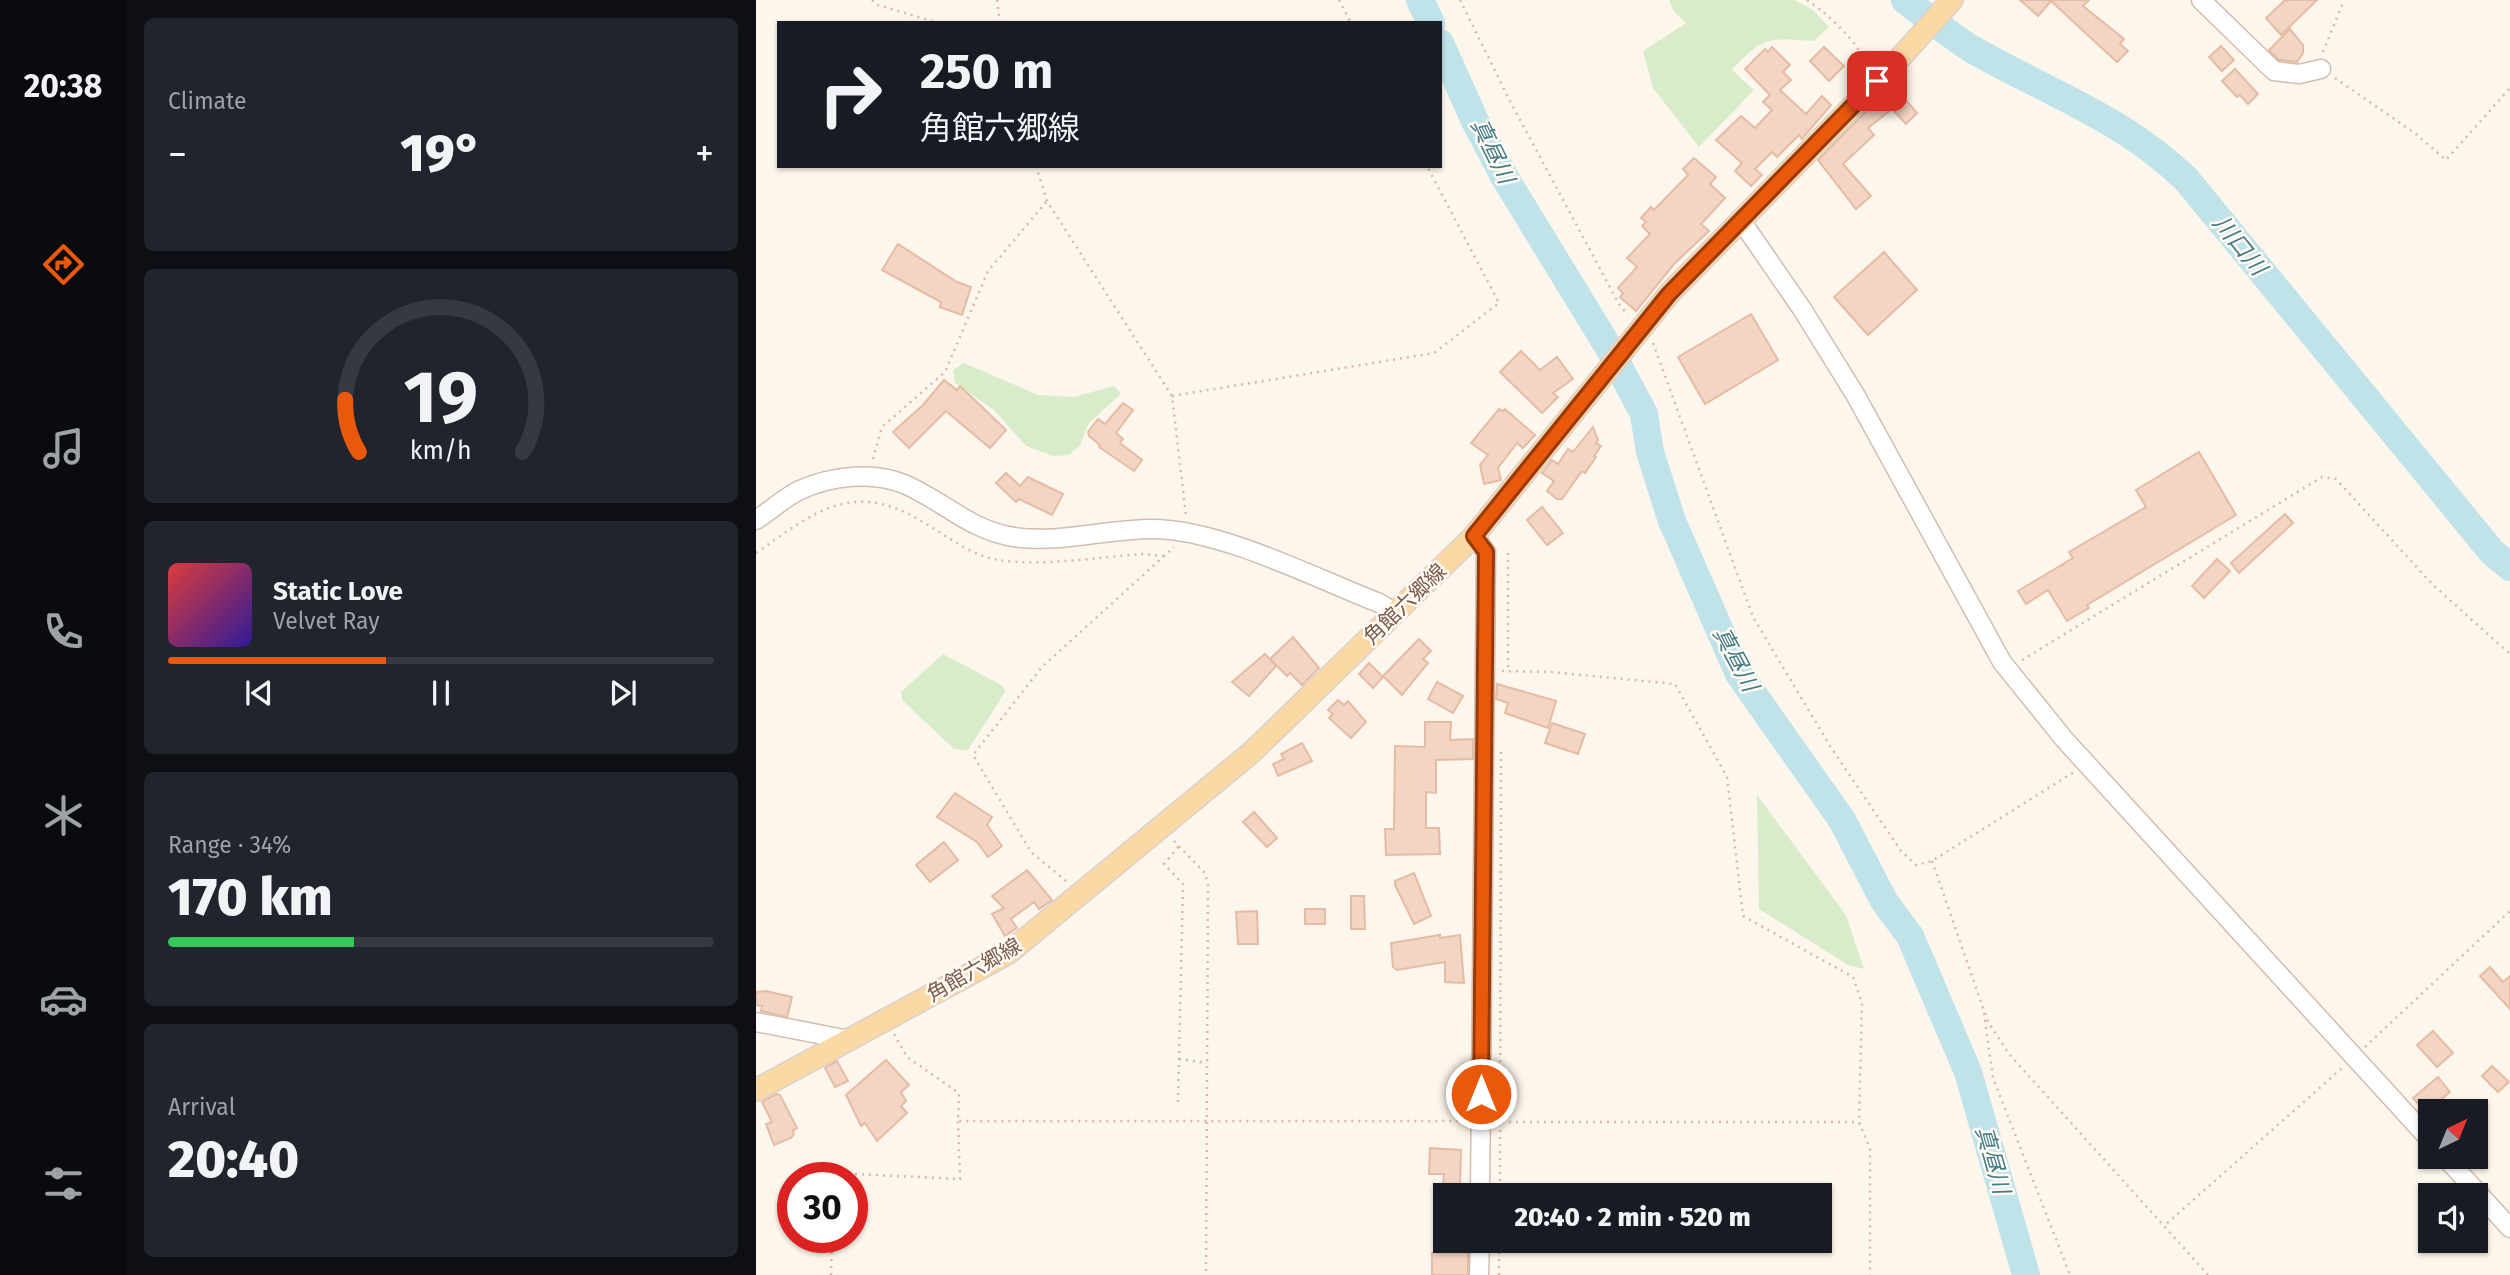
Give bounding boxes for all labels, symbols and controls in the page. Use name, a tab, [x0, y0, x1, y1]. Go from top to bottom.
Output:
text: 250 m	[920, 42, 1053, 101]
icon: right	[805, 49, 896, 140]
pin	[1847, 51, 1907, 111]
icon: arrive	[1858, 62, 1896, 100]
text: 20:38	[24, 67, 102, 105]
text: Climate	[168, 87, 247, 115]
text: 角館六郷線	[920, 109, 1080, 147]
water label: 真昼川	[1465, 114, 1522, 191]
text: 19°	[400, 122, 482, 185]
text: −	[168, 131, 187, 177]
text: +	[695, 131, 714, 177]
water label: 川口川	[2207, 209, 2274, 283]
icon: directions	[39, 240, 88, 289]
text: 19	[404, 355, 478, 442]
icon: music	[39, 424, 88, 473]
text: km/h	[410, 436, 472, 466]
street label: 角館六郷線	[1358, 558, 1452, 650]
text: Static Love	[273, 576, 403, 607]
icon: phone	[39, 607, 88, 656]
text: Velvet Ray	[273, 607, 380, 635]
water label: 真昼川	[1707, 622, 1766, 699]
icon: previous	[240, 674, 278, 712]
icon: pause	[422, 674, 460, 712]
icon: next	[604, 674, 642, 712]
icon: climate	[39, 791, 88, 840]
text: Range · 34%	[168, 831, 291, 859]
text: 170 km	[168, 866, 333, 929]
street label: 角館六郷線	[922, 932, 1026, 1008]
icon: car	[39, 975, 88, 1024]
position arrow	[1444, 1057, 1518, 1131]
text: Arrival	[168, 1093, 235, 1121]
north arrow	[2418, 1099, 2488, 1169]
map controls	[2418, 1099, 2488, 1253]
water label: 真昼川	[1970, 1123, 2017, 1200]
text: 20:40	[168, 1128, 299, 1191]
icon: filters	[39, 1159, 88, 1208]
speed limit sign: 30	[777, 1162, 868, 1253]
button: sound	[2418, 1183, 2488, 1253]
text: 20:40 · 2 min · 520 m	[1514, 1202, 1751, 1233]

